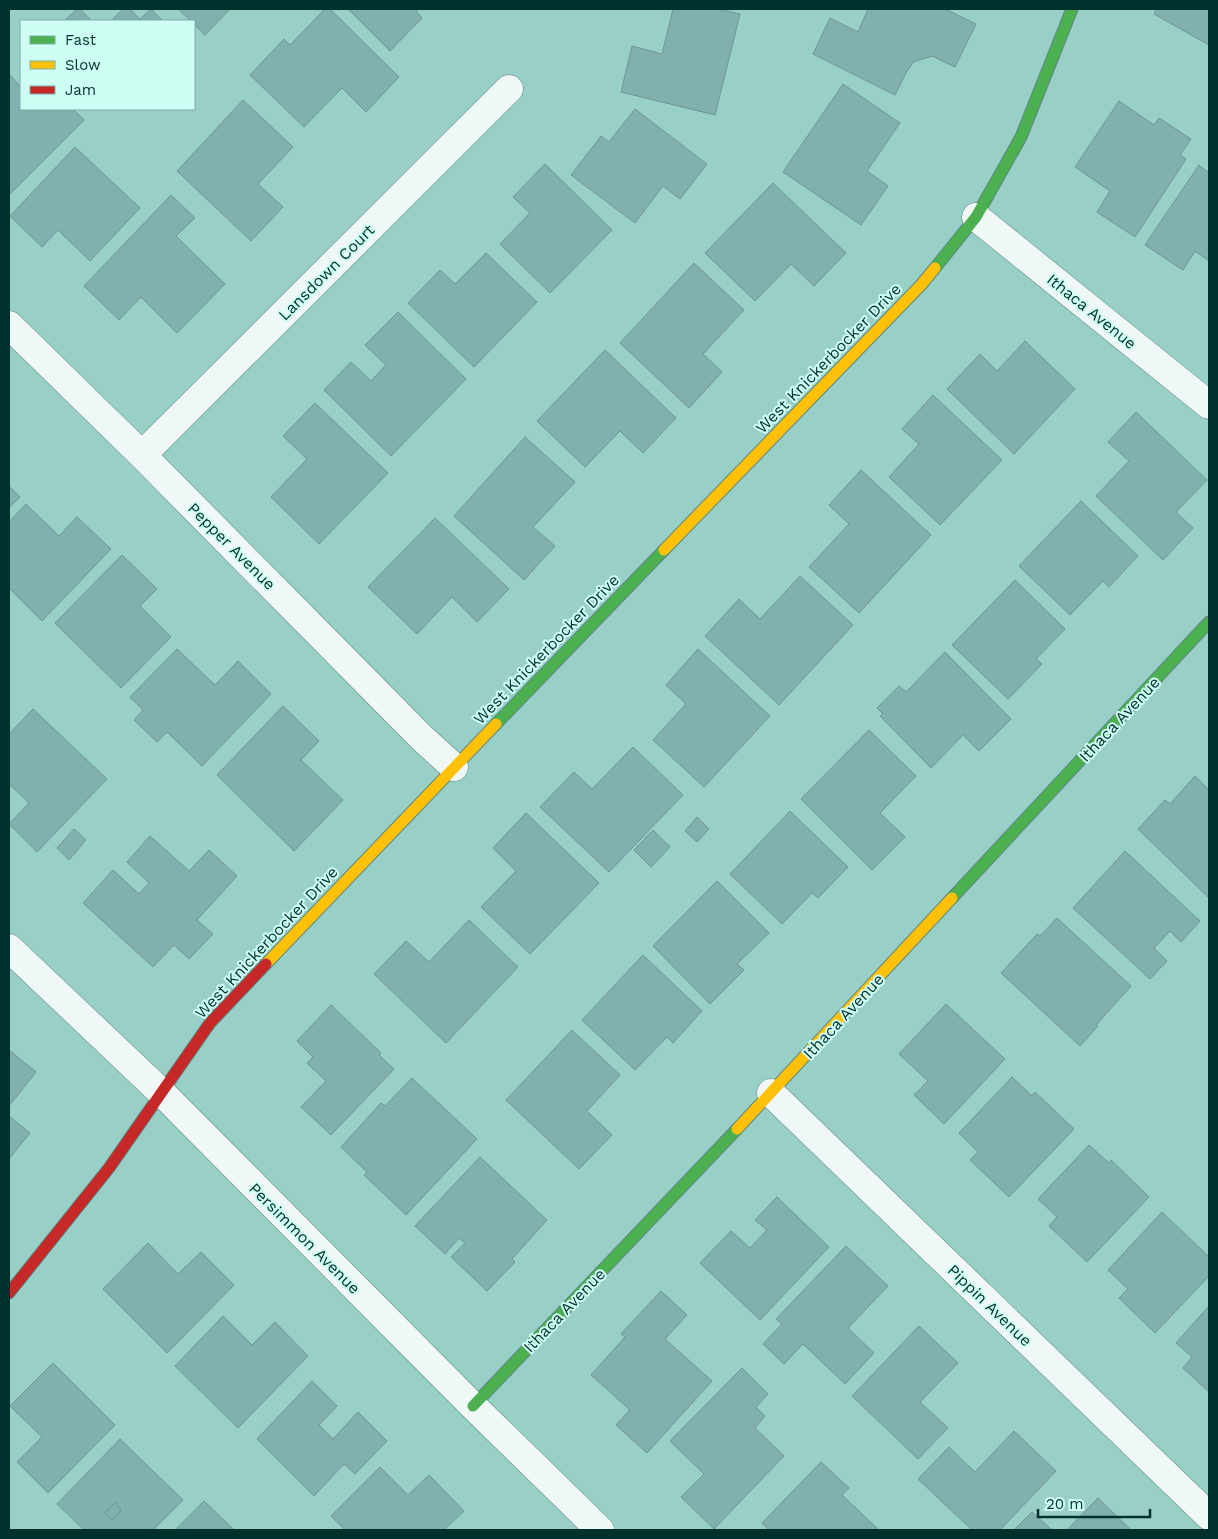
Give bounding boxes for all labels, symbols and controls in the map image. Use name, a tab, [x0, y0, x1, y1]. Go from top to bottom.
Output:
legend	[20, 20, 195, 110]
text: Fast	[65, 31, 97, 49]
text: Slow	[65, 56, 101, 74]
text: Jam	[65, 81, 96, 99]
street label: Lansdown Court	[274, 220, 379, 324]
street label: Ithaca Avenue	[1043, 270, 1140, 353]
street label: West Knickerbocker Drive	[752, 280, 905, 437]
street label: Pepper Avenue	[184, 499, 279, 594]
street label: West Knickerbocker Drive	[470, 571, 623, 728]
street label: Ithaca Avenue	[1075, 673, 1164, 766]
street label: West Knickerbocker Drive	[191, 862, 342, 1022]
street label: Ithaca Avenue	[799, 970, 888, 1063]
street label: Persimmon Avenue	[245, 1179, 364, 1298]
street label: Pippin Avenue	[944, 1260, 1036, 1350]
street label: Ithaca Avenue	[520, 1264, 609, 1356]
scale bar	[1038, 1486, 1150, 1518]
text: 20 m	[1046, 1495, 1084, 1513]

